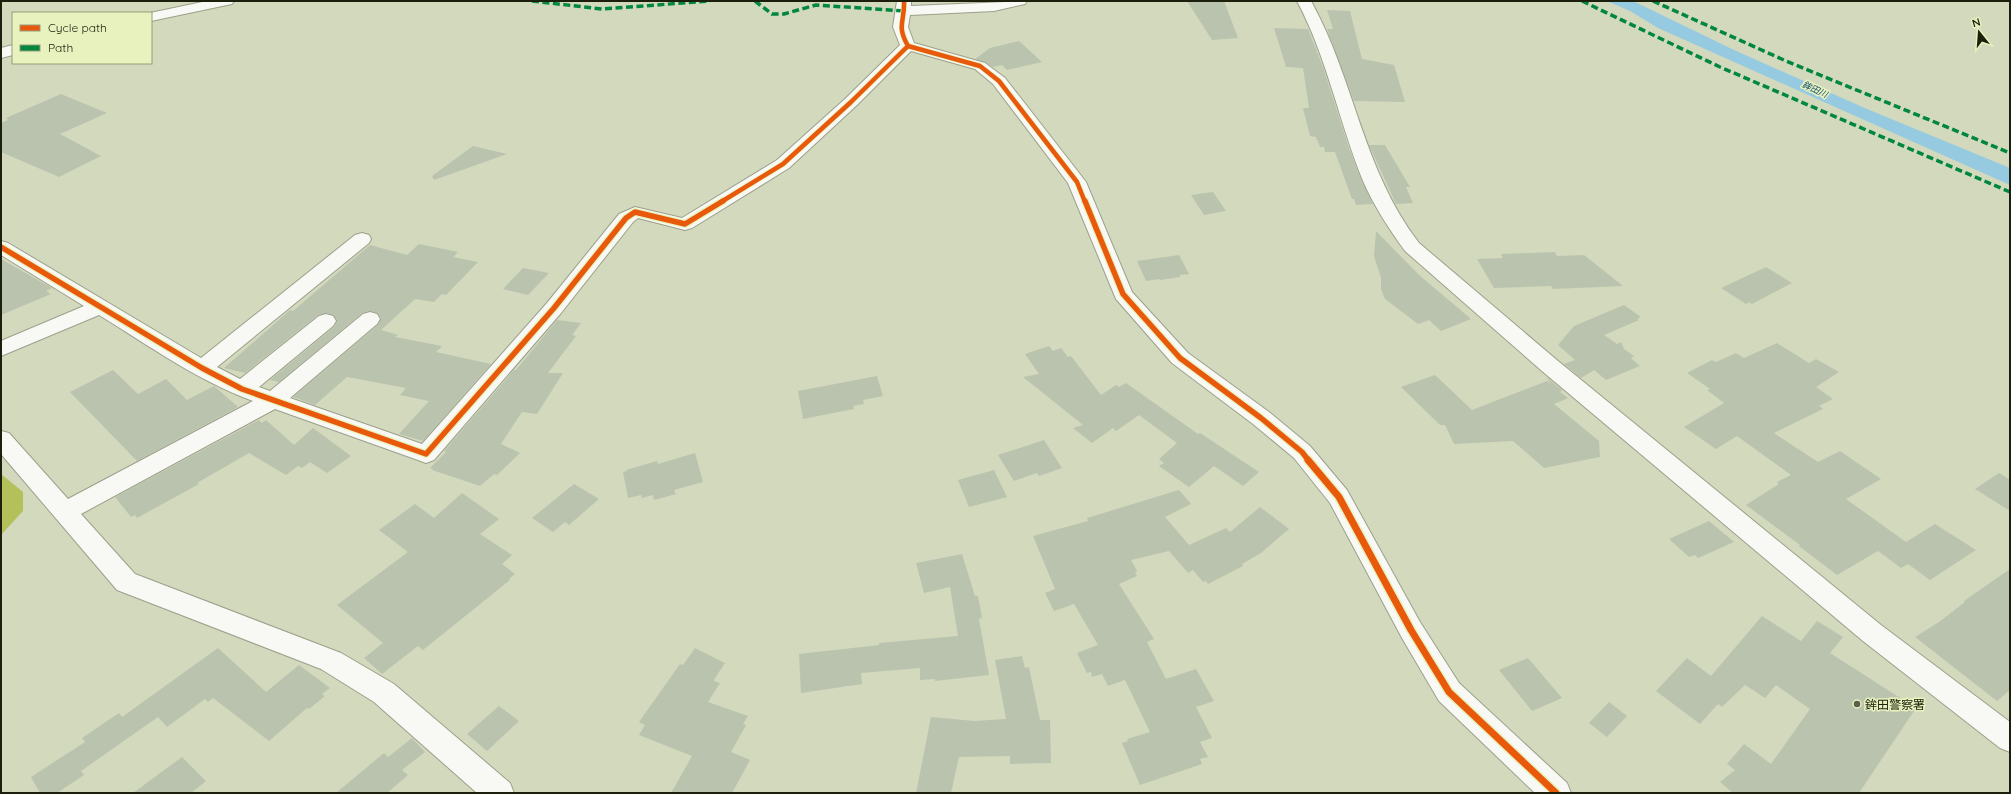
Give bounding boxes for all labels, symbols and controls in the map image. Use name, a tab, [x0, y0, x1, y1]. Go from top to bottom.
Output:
legend	[12, 12, 152, 64]
north arrow	[1959, 12, 1999, 52]
text: N	[1970, 15, 1982, 30]
text: Cycle path	[48, 20, 107, 35]
text: Path	[48, 40, 73, 55]
water label: 鉾田川	[1800, 78, 1830, 100]
place label: 鉾田警察署	[1865, 697, 1925, 712]
marker: 鉾田警察署	[1852, 699, 1862, 709]

